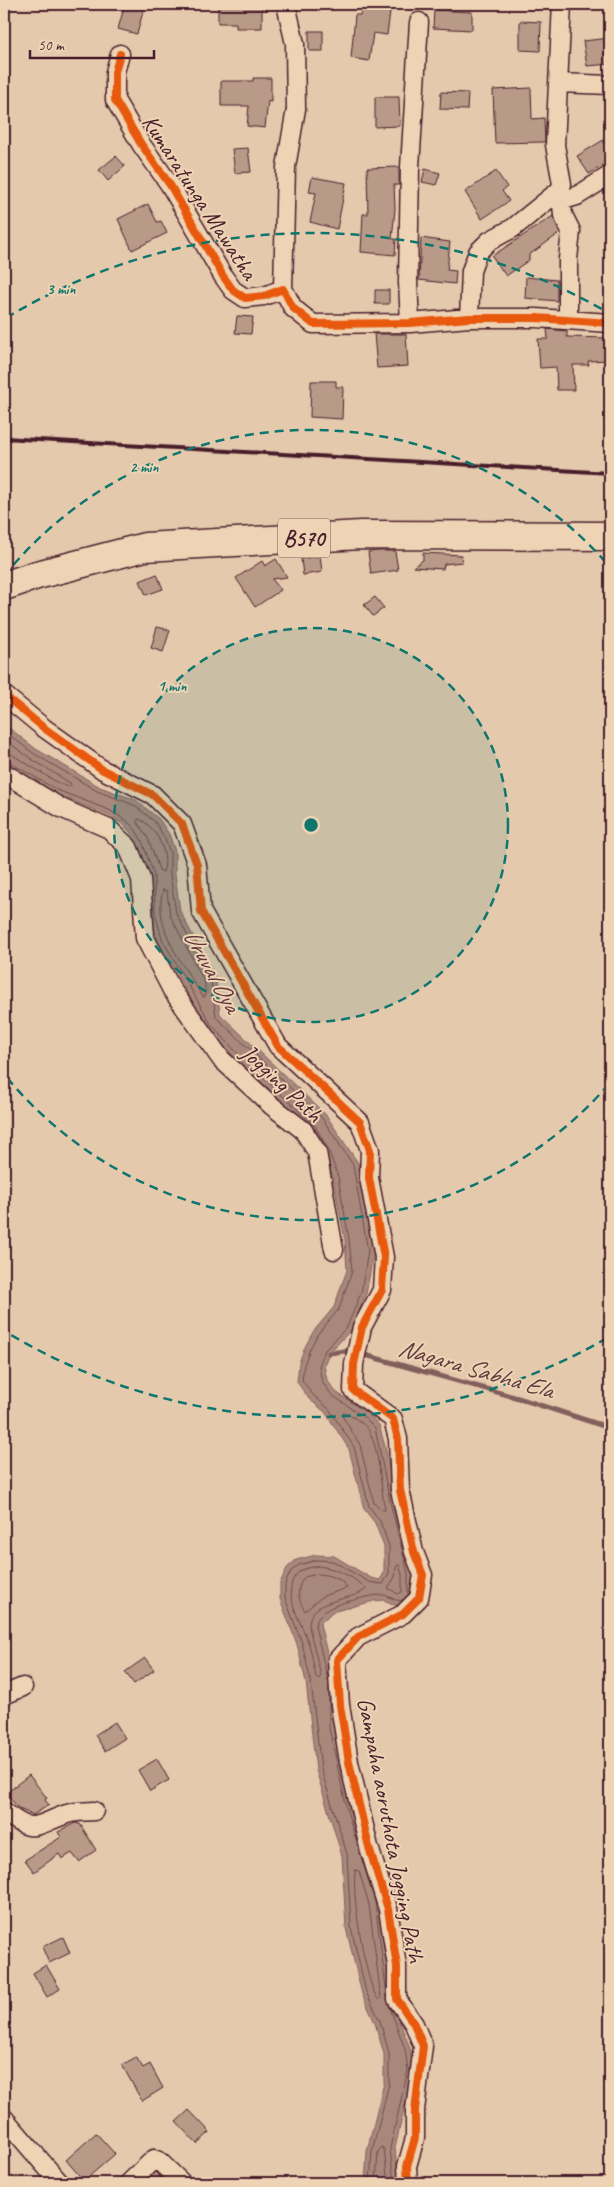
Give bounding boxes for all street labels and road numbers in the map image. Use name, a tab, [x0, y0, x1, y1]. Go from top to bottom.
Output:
street label: Kumaratunga Mawatha	[135, 109, 265, 286]
road number: B570	[278, 518, 330, 558]
street label: Jogging Path	[234, 1037, 330, 1129]
street label: Gampaha aoruthota Jogging Path	[351, 1695, 432, 1967]

